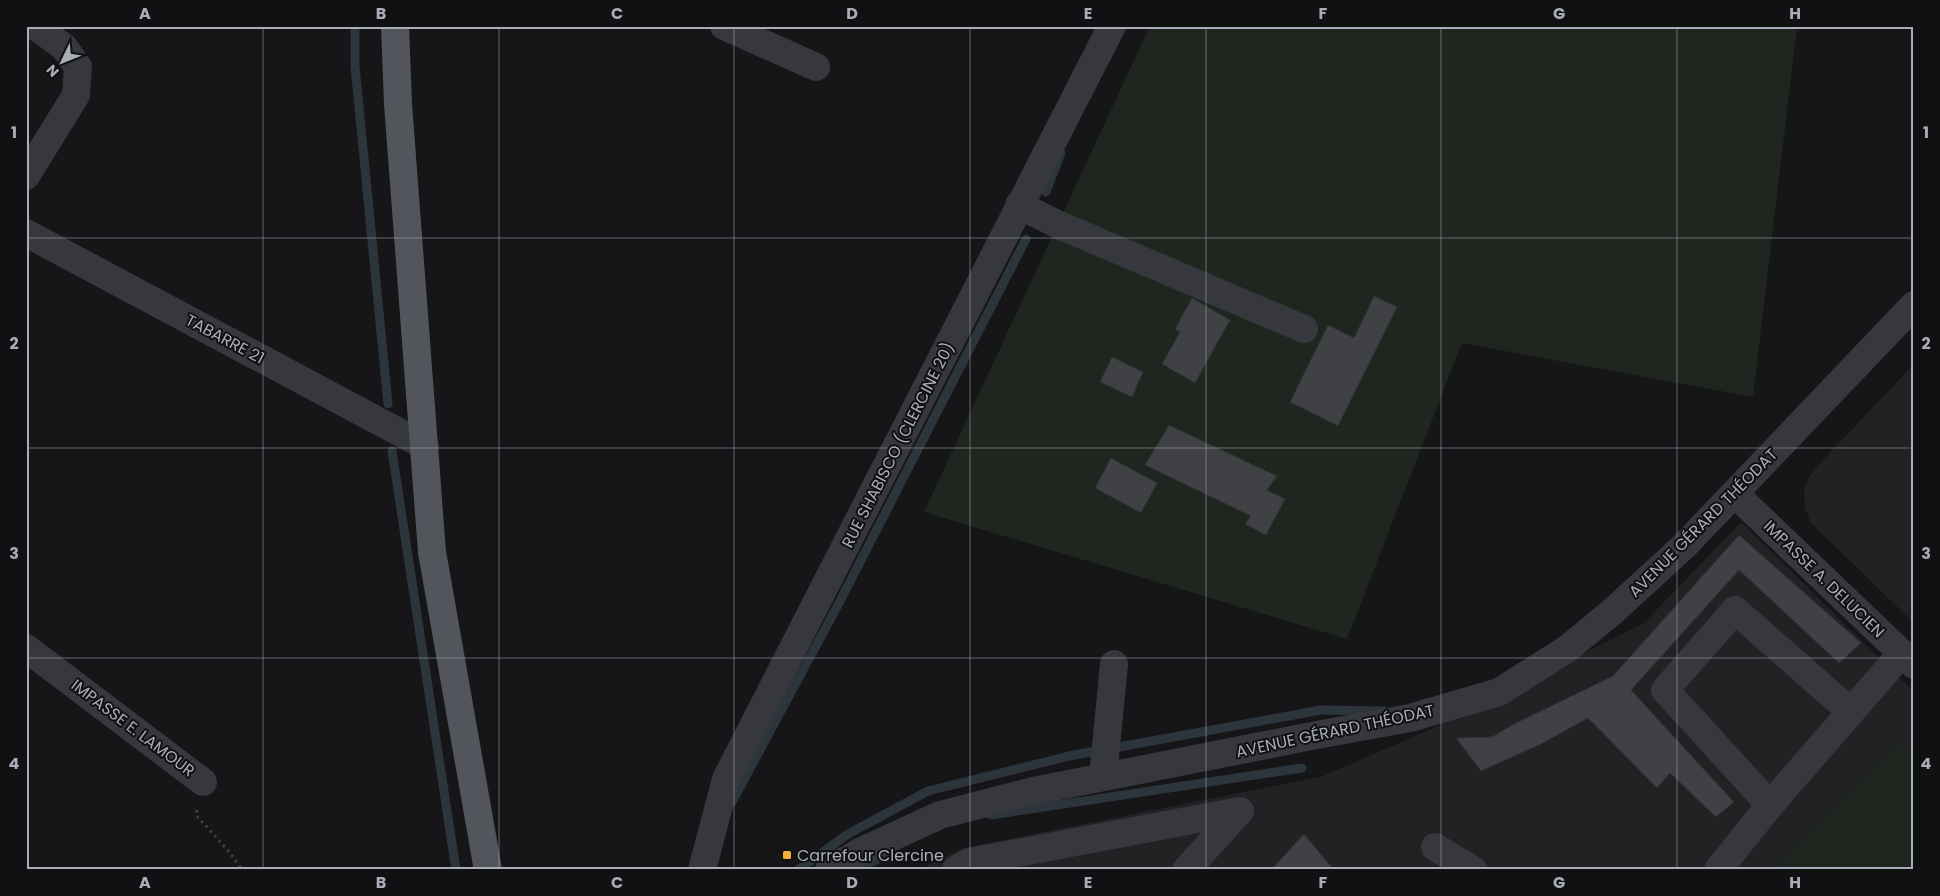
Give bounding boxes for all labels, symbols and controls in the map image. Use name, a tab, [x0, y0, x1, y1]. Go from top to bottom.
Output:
text: A	[139, 2, 151, 25]
text: B	[376, 2, 386, 25]
text: C	[611, 2, 623, 25]
text: D	[846, 2, 858, 25]
text: E	[1084, 2, 1092, 25]
text: F	[1319, 2, 1328, 25]
text: G	[1553, 2, 1565, 25]
text: H	[1789, 2, 1801, 25]
north arrow	[38, 38, 88, 88]
text: N	[42, 60, 63, 82]
text: 1	[11, 121, 17, 144]
text: 1	[1923, 121, 1929, 144]
street label: TABARRE 21	[182, 309, 268, 369]
text: 2	[9, 332, 19, 355]
text: 2	[1921, 332, 1931, 355]
street label: RUE SHABISCO (CLERCINE 20)	[836, 338, 960, 552]
street label: AVENUE GÉRARD THÉODAT	[1623, 443, 1783, 603]
street label: IMPASSE A. DELUCIEN	[1758, 515, 1890, 643]
text: 3	[9, 542, 19, 565]
text: 3	[1921, 542, 1931, 565]
street label: IMPASSE E. LAMOUR	[66, 674, 200, 782]
street label: AVENUE GÉRARD THÉODAT	[1234, 699, 1437, 763]
text: 4	[9, 752, 20, 775]
text: 4	[1921, 752, 1932, 775]
place label: Carrefour Clercine	[797, 844, 944, 867]
marker: Carrefour Clercine	[781, 849, 793, 861]
text: A	[139, 871, 151, 894]
text: B	[376, 871, 386, 894]
text: C	[611, 871, 623, 894]
text: D	[846, 871, 858, 894]
text: E	[1084, 871, 1092, 894]
text: F	[1319, 871, 1328, 894]
text: G	[1553, 871, 1565, 894]
text: H	[1789, 871, 1801, 894]

